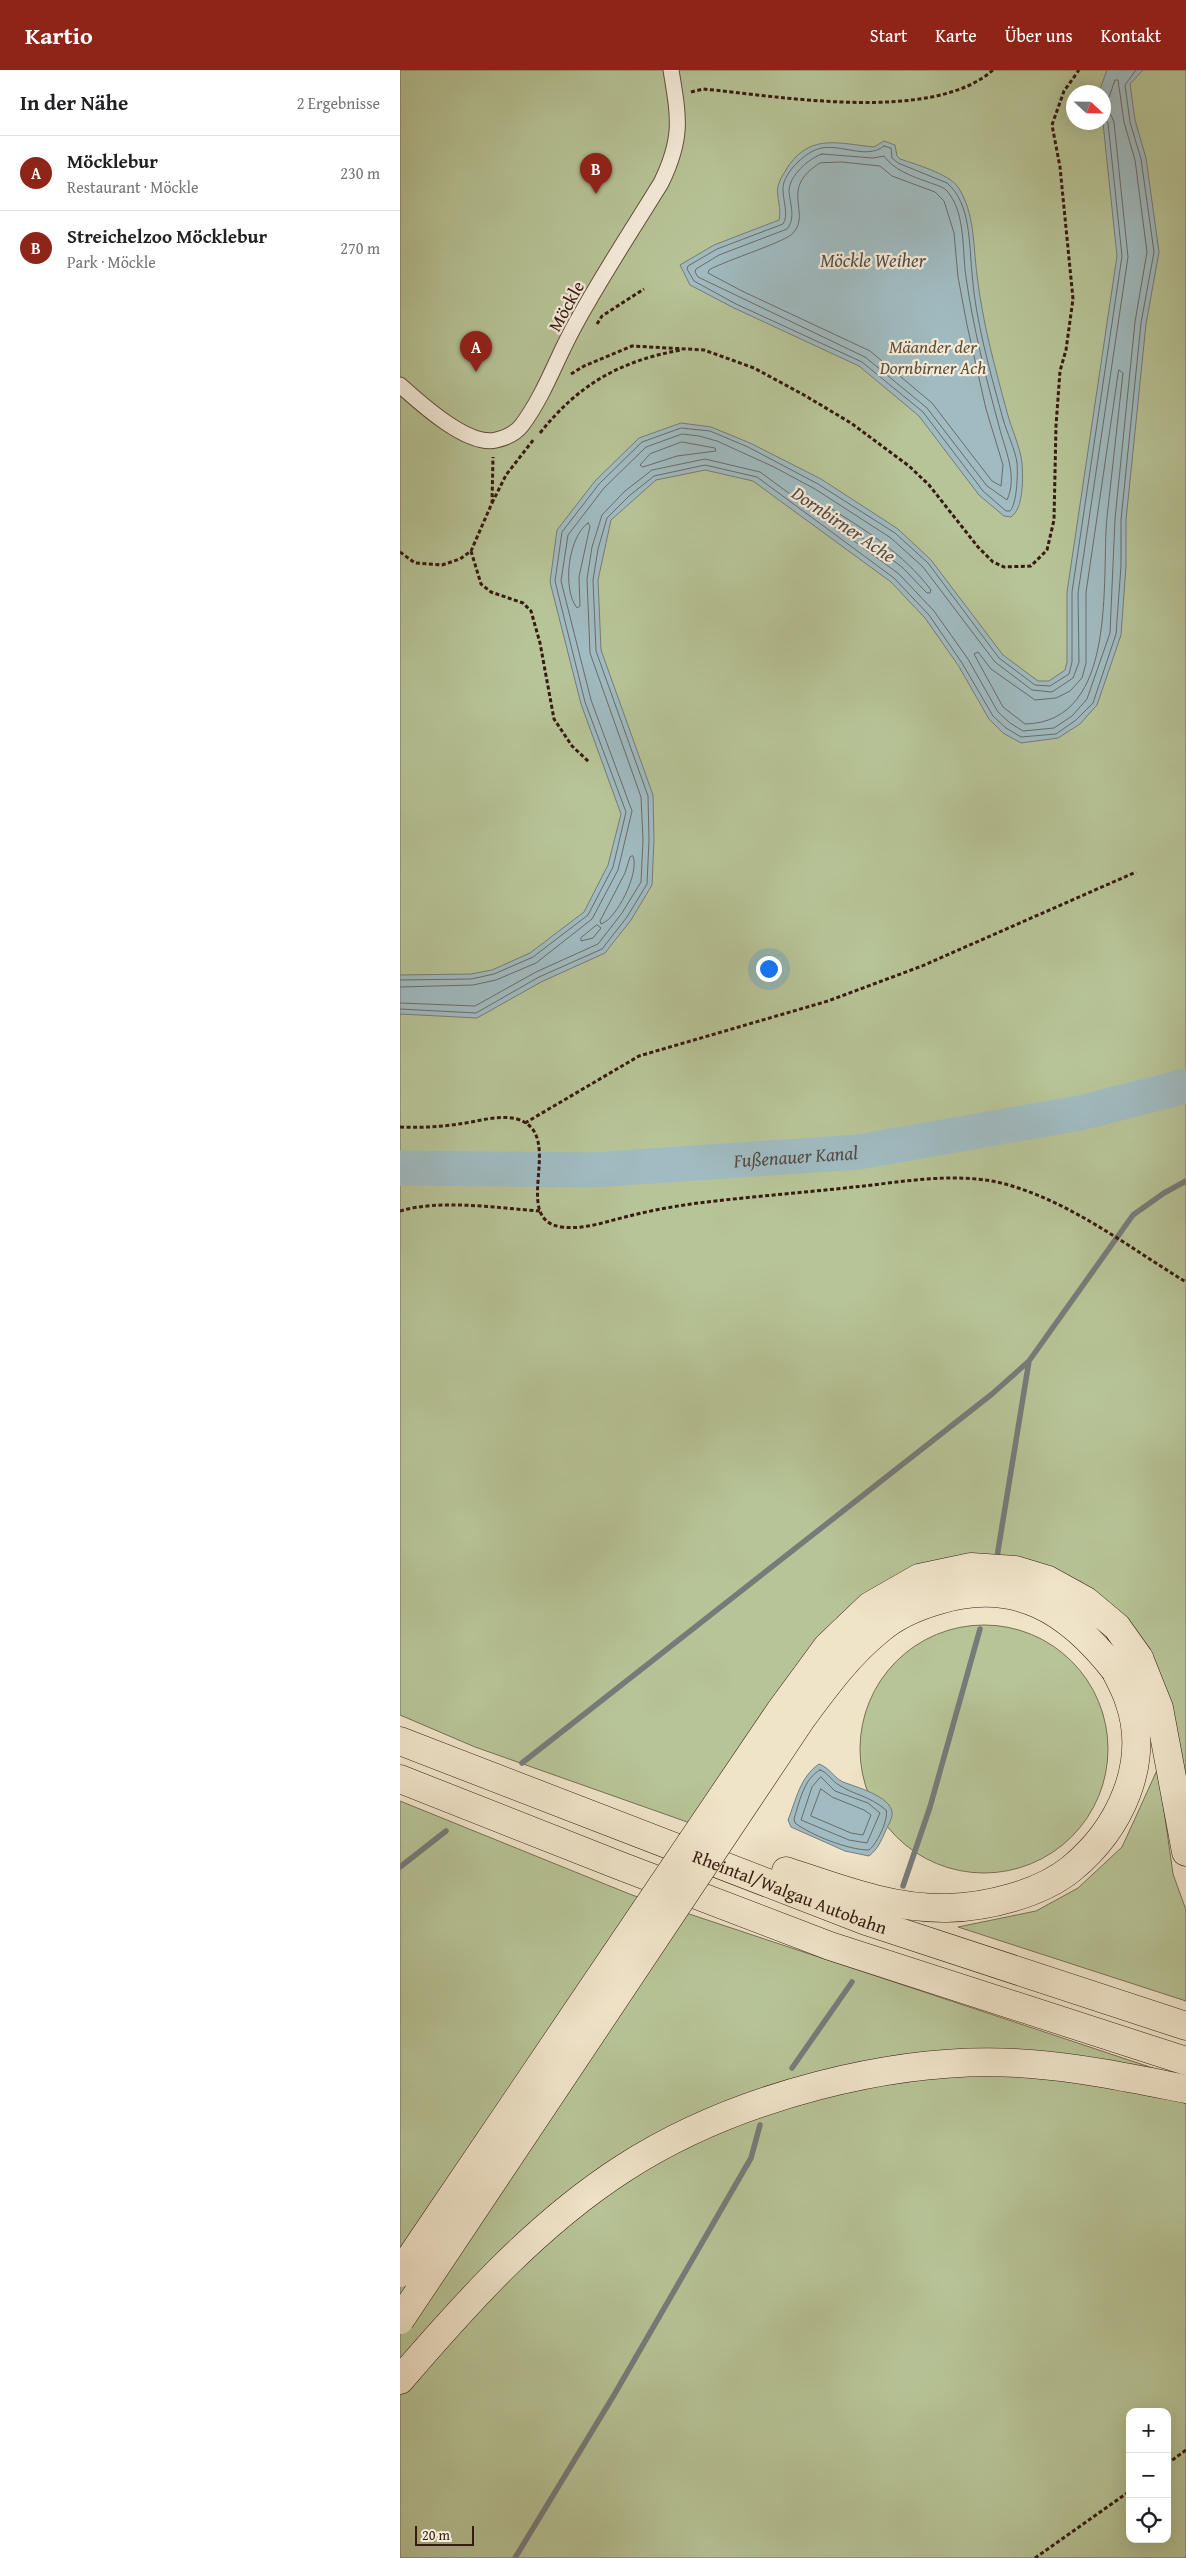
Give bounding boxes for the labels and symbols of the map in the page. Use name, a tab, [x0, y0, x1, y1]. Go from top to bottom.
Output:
north arrow	[1066, 85, 1111, 130]
pin: B	[580, 153, 612, 194]
water label: Möckle Weiher	[820, 246, 927, 274]
street label: Möckle	[541, 276, 591, 336]
pin: A	[460, 331, 492, 372]
park label: Mäander der Dornbirner Ach	[879, 333, 986, 381]
water label: Dornbirner Ache	[786, 478, 902, 569]
your location	[756, 956, 782, 982]
water label: Fußenauer Kanal	[731, 1138, 859, 1174]
street label: Rheintal/Walgau Autobahn	[689, 1842, 891, 1941]
scale bar	[415, 2523, 474, 2546]

